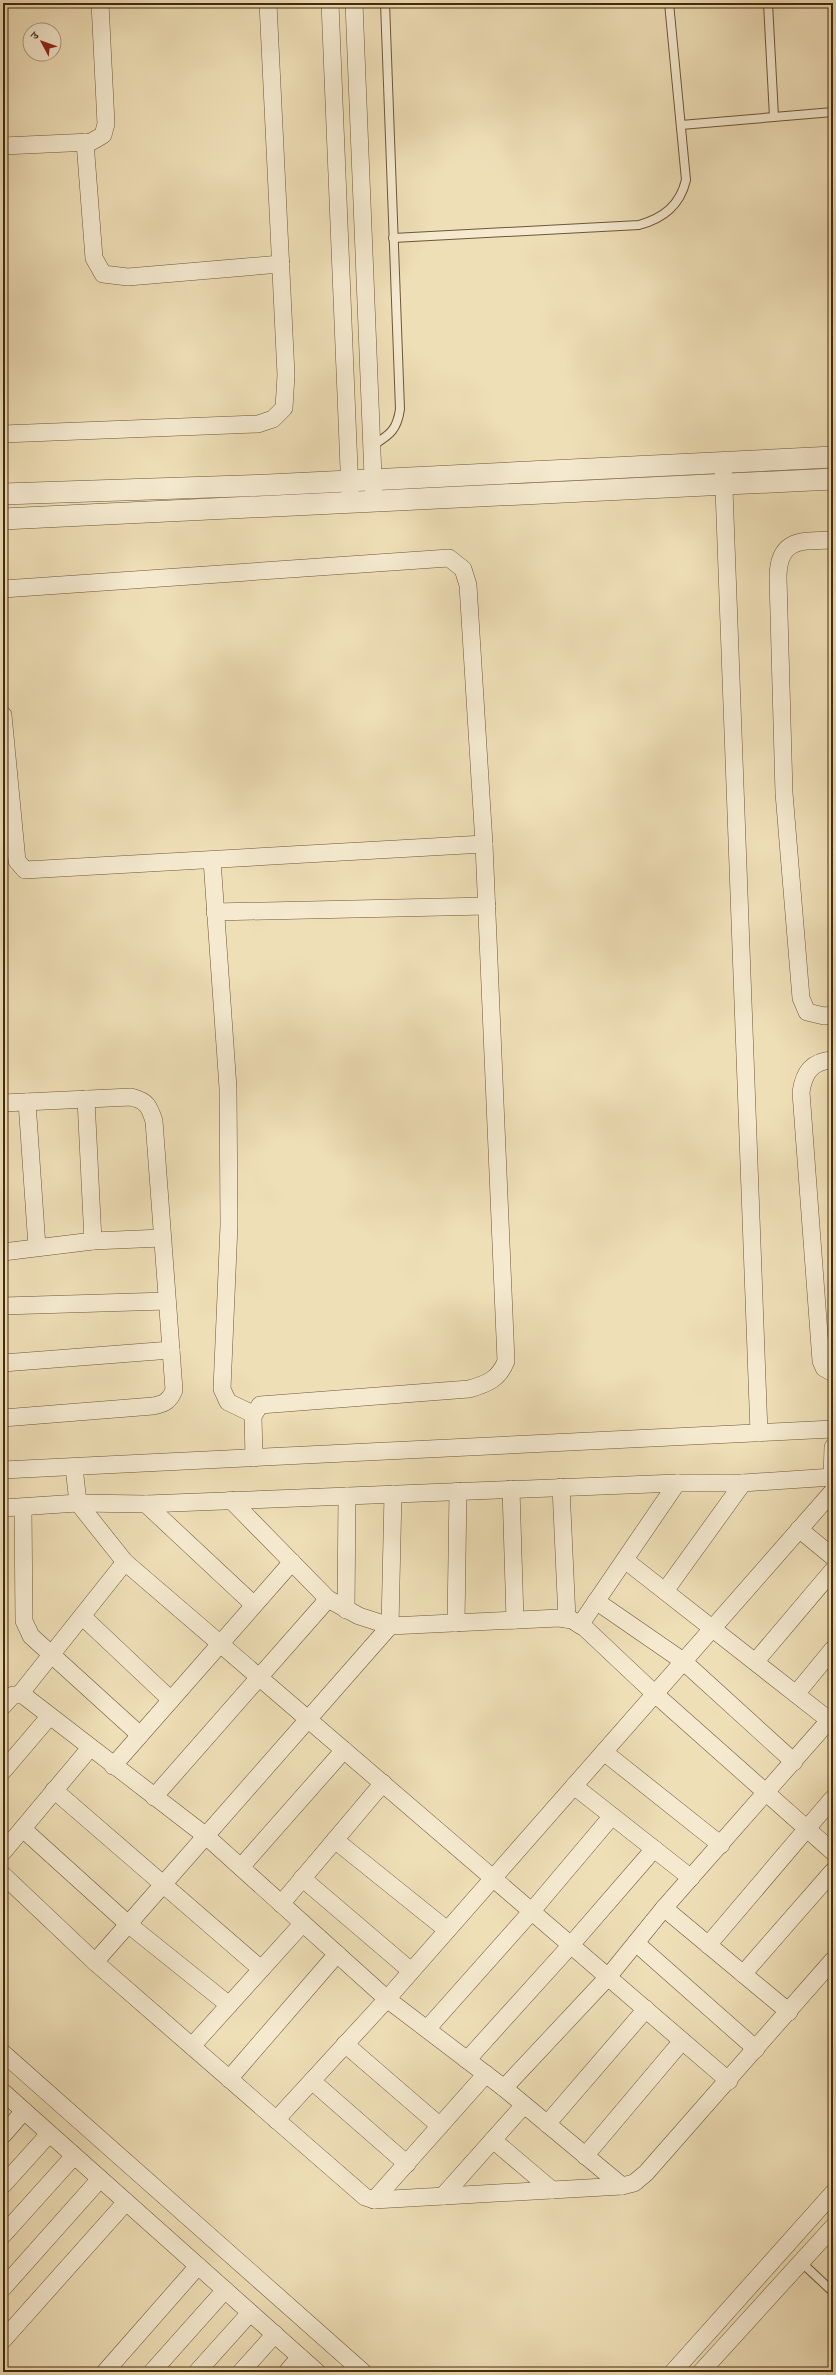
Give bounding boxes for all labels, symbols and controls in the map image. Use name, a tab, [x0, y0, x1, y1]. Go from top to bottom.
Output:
north arrow	[22, 22, 62, 62]
text: उ	[27, 28, 44, 44]

